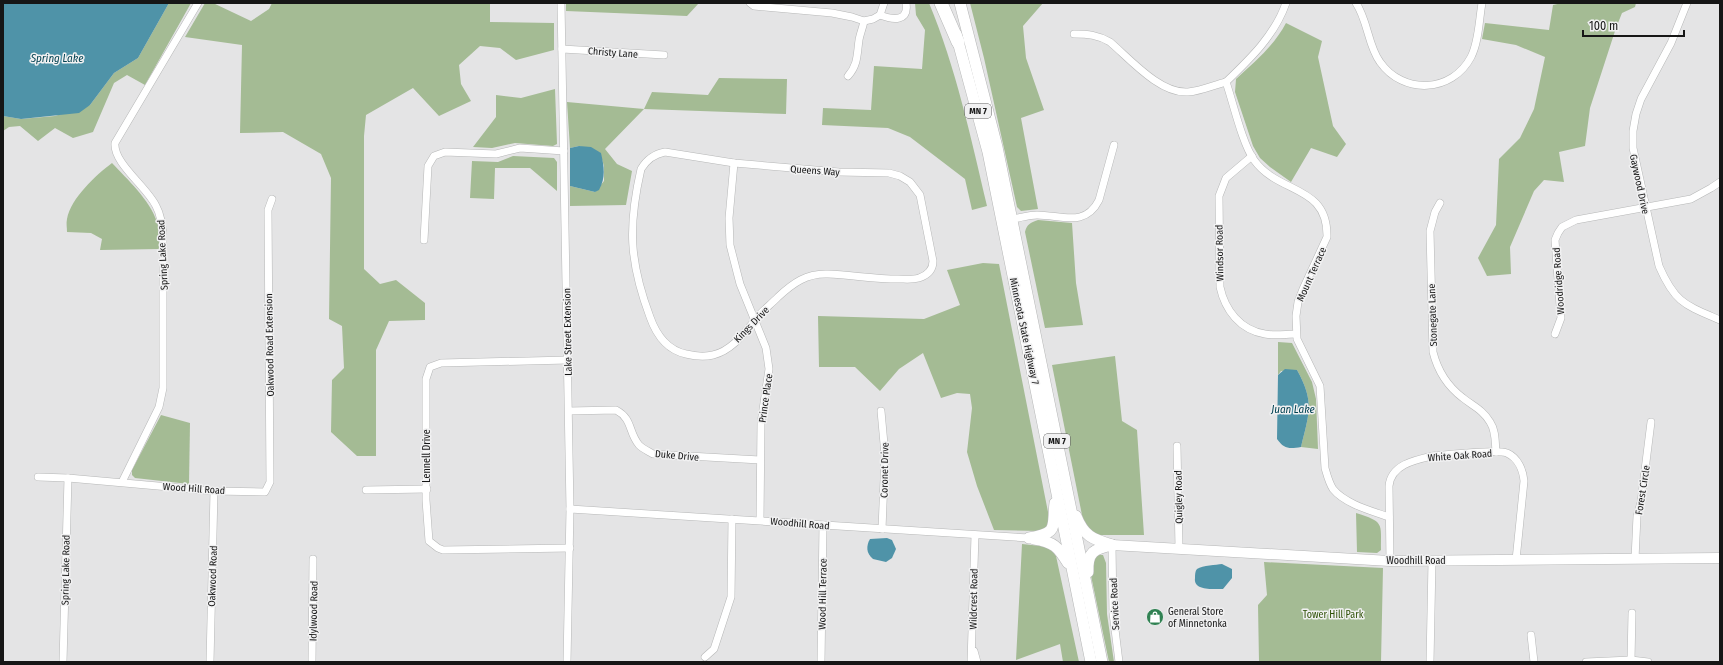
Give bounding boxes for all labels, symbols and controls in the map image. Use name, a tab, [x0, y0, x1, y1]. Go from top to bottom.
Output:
scale bar	[1583, 12, 1684, 38]
text: 100 m	[1589, 19, 1618, 33]
street label: Christy Lane	[588, 45, 638, 61]
water label: Spring Lake	[30, 52, 83, 65]
road number: MN 7	[965, 104, 991, 118]
street label: Gaywood Drive	[1627, 153, 1651, 215]
street label: Queens Way	[790, 163, 841, 179]
street label: Spring Lake Road	[155, 219, 171, 290]
street label: Windsor Road	[1214, 225, 1226, 281]
street label: Mount Terrace	[1295, 245, 1329, 303]
street label: Woodridge Road	[1551, 247, 1567, 315]
street label: Minnesota State Highway 7	[1007, 277, 1041, 386]
street label: Stonegate Lane	[1426, 283, 1440, 347]
street label: Lake Street Extension	[561, 288, 575, 376]
street label: Oakwood Road Extension	[263, 293, 277, 397]
street label: Kings Drive	[732, 304, 772, 345]
street label: Prince Place	[757, 373, 775, 423]
water label: Juan Lake	[1270, 403, 1315, 416]
street label: Lennell Drive	[421, 429, 433, 483]
road number: MN 7	[1044, 434, 1070, 448]
street label: Coronet Drive	[879, 442, 891, 498]
street label: Duke Drive	[654, 448, 699, 464]
street label: White Oak Road	[1427, 448, 1493, 464]
street label: Forest Circle	[1633, 464, 1653, 516]
street label: Quigley Road	[1173, 470, 1185, 524]
street label: Wood Hill Road	[162, 481, 226, 497]
street label: Woodhill Road	[770, 515, 830, 533]
street label: Spring Lake Road	[59, 535, 73, 605]
street label: Oakwood Road	[206, 545, 220, 607]
street label: Woodhill Road	[1386, 555, 1446, 567]
street label: Wood Hill Terrace	[816, 558, 830, 630]
street label: Wildcrest Road	[967, 568, 981, 630]
street label: Service Road	[1108, 577, 1122, 630]
street label: Idylwood Road	[307, 581, 321, 641]
place label: General Store of Minnetonka	[1168, 606, 1227, 630]
shop icon: General Store of Minnetonka	[1145, 607, 1165, 627]
park label: Tower Hill Park	[1303, 609, 1364, 621]

